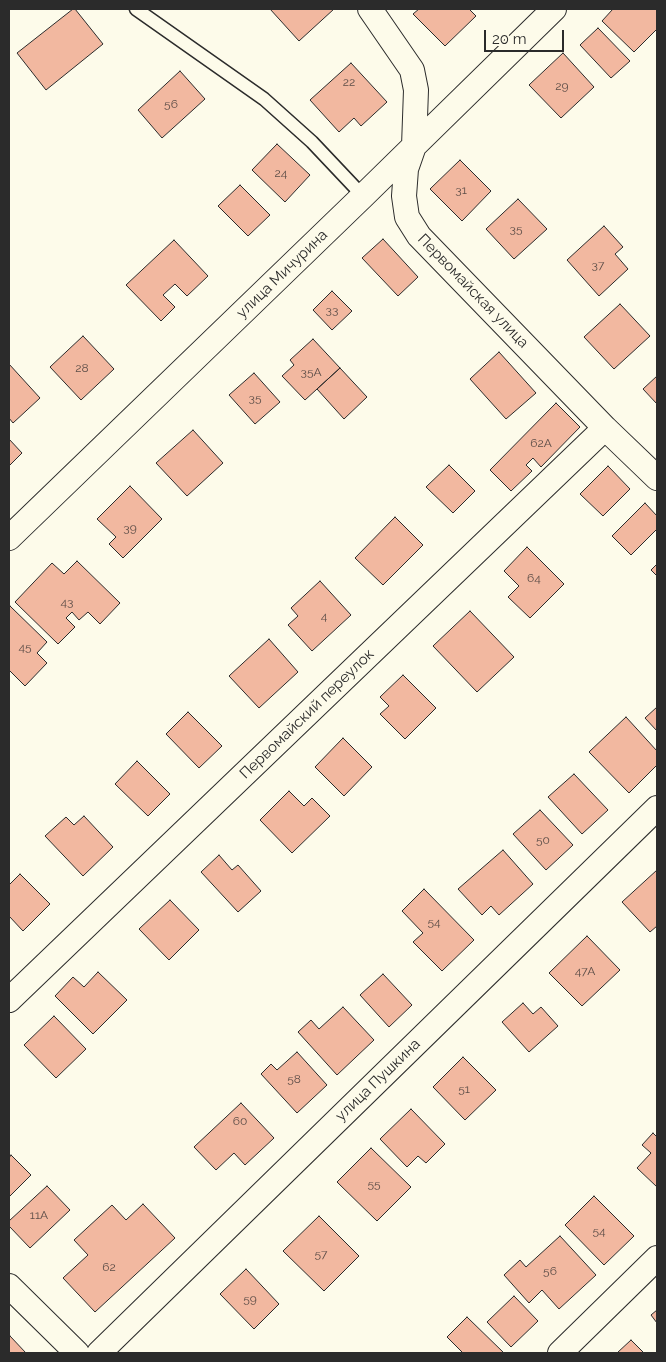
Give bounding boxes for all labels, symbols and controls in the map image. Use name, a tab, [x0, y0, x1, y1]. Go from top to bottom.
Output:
scale bar	[486, 20, 566, 52]
text: 20 m	[492, 30, 527, 48]
house number: 22	[343, 75, 355, 89]
house number: 29	[555, 79, 569, 93]
house number: 56	[164, 97, 178, 111]
house number: 24	[275, 166, 287, 180]
house number: 31	[455, 183, 467, 197]
house number: 35	[510, 222, 522, 236]
street label: улица Мичурина	[233, 226, 331, 322]
street label: Первомайская улица	[414, 230, 532, 352]
house number: 37	[592, 258, 604, 272]
house number: 33	[326, 303, 338, 317]
house number: 28	[75, 361, 89, 375]
house number: 35А	[300, 365, 322, 379]
house number: 35	[249, 391, 261, 405]
house number: 62А	[530, 436, 552, 450]
house number: 39	[123, 521, 137, 535]
house number: 64	[527, 571, 541, 585]
house number: 43	[61, 595, 73, 609]
house number: 4	[321, 609, 327, 623]
house number: 45	[18, 640, 32, 654]
street label: Первомайский переулок	[236, 645, 378, 783]
house number: 50	[536, 833, 550, 847]
house number: 54	[427, 915, 441, 929]
house number: 47А	[575, 964, 595, 978]
street label: улица Пушкина	[332, 1035, 424, 1125]
house number: 58	[287, 1072, 301, 1086]
house number: 51	[458, 1082, 470, 1096]
house number: 60	[233, 1114, 247, 1128]
house number: 55	[367, 1177, 381, 1191]
house number: 11А	[30, 1208, 48, 1222]
house number: 54	[592, 1224, 606, 1238]
house number: 57	[315, 1247, 327, 1261]
house number: 62	[102, 1260, 116, 1274]
house number: 56	[543, 1264, 557, 1278]
house number: 59	[243, 1292, 257, 1306]

